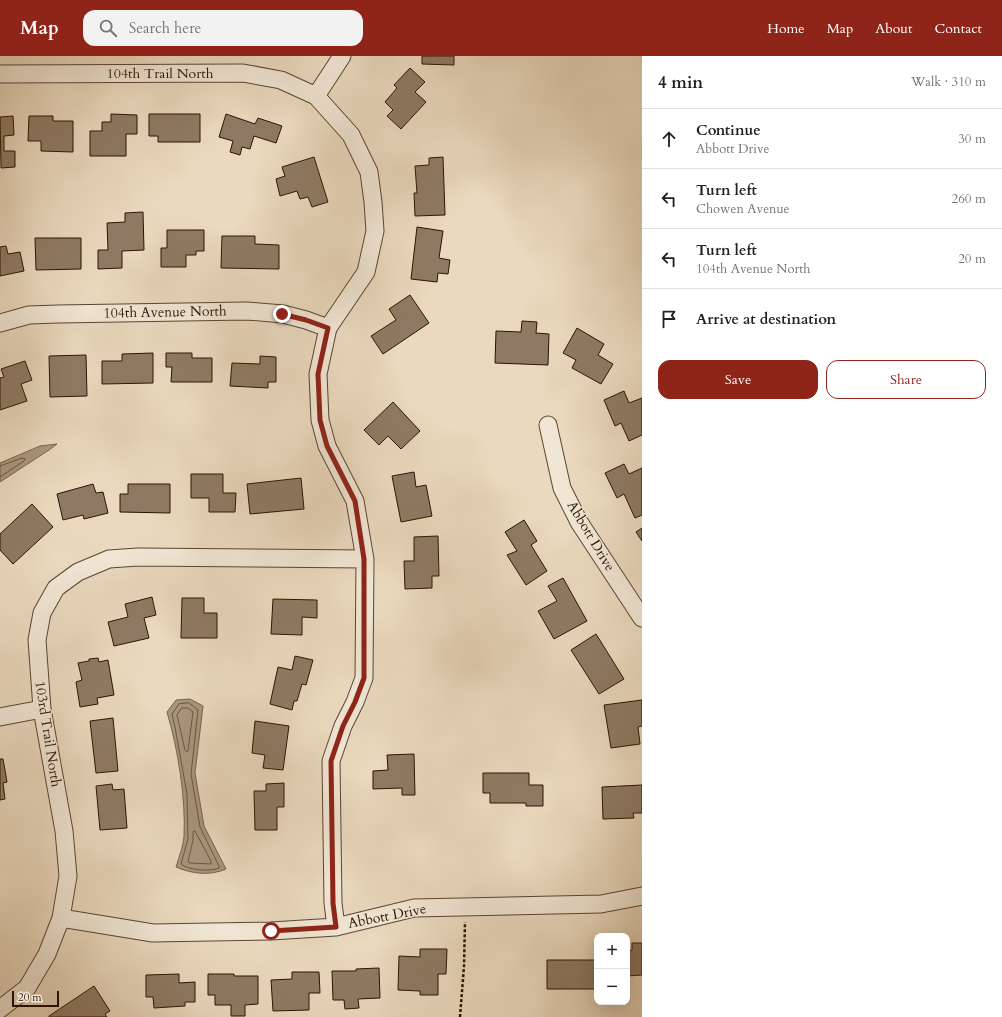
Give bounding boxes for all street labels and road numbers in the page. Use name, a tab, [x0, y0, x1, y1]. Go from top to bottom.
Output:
street label: 104th Trail North	[107, 64, 214, 83]
street label: 104th Avenue North	[103, 301, 227, 323]
street label: Abbott Drive	[563, 497, 619, 575]
street label: 103rd Trail North	[30, 680, 66, 789]
street label: Abbott Drive	[346, 899, 428, 933]

